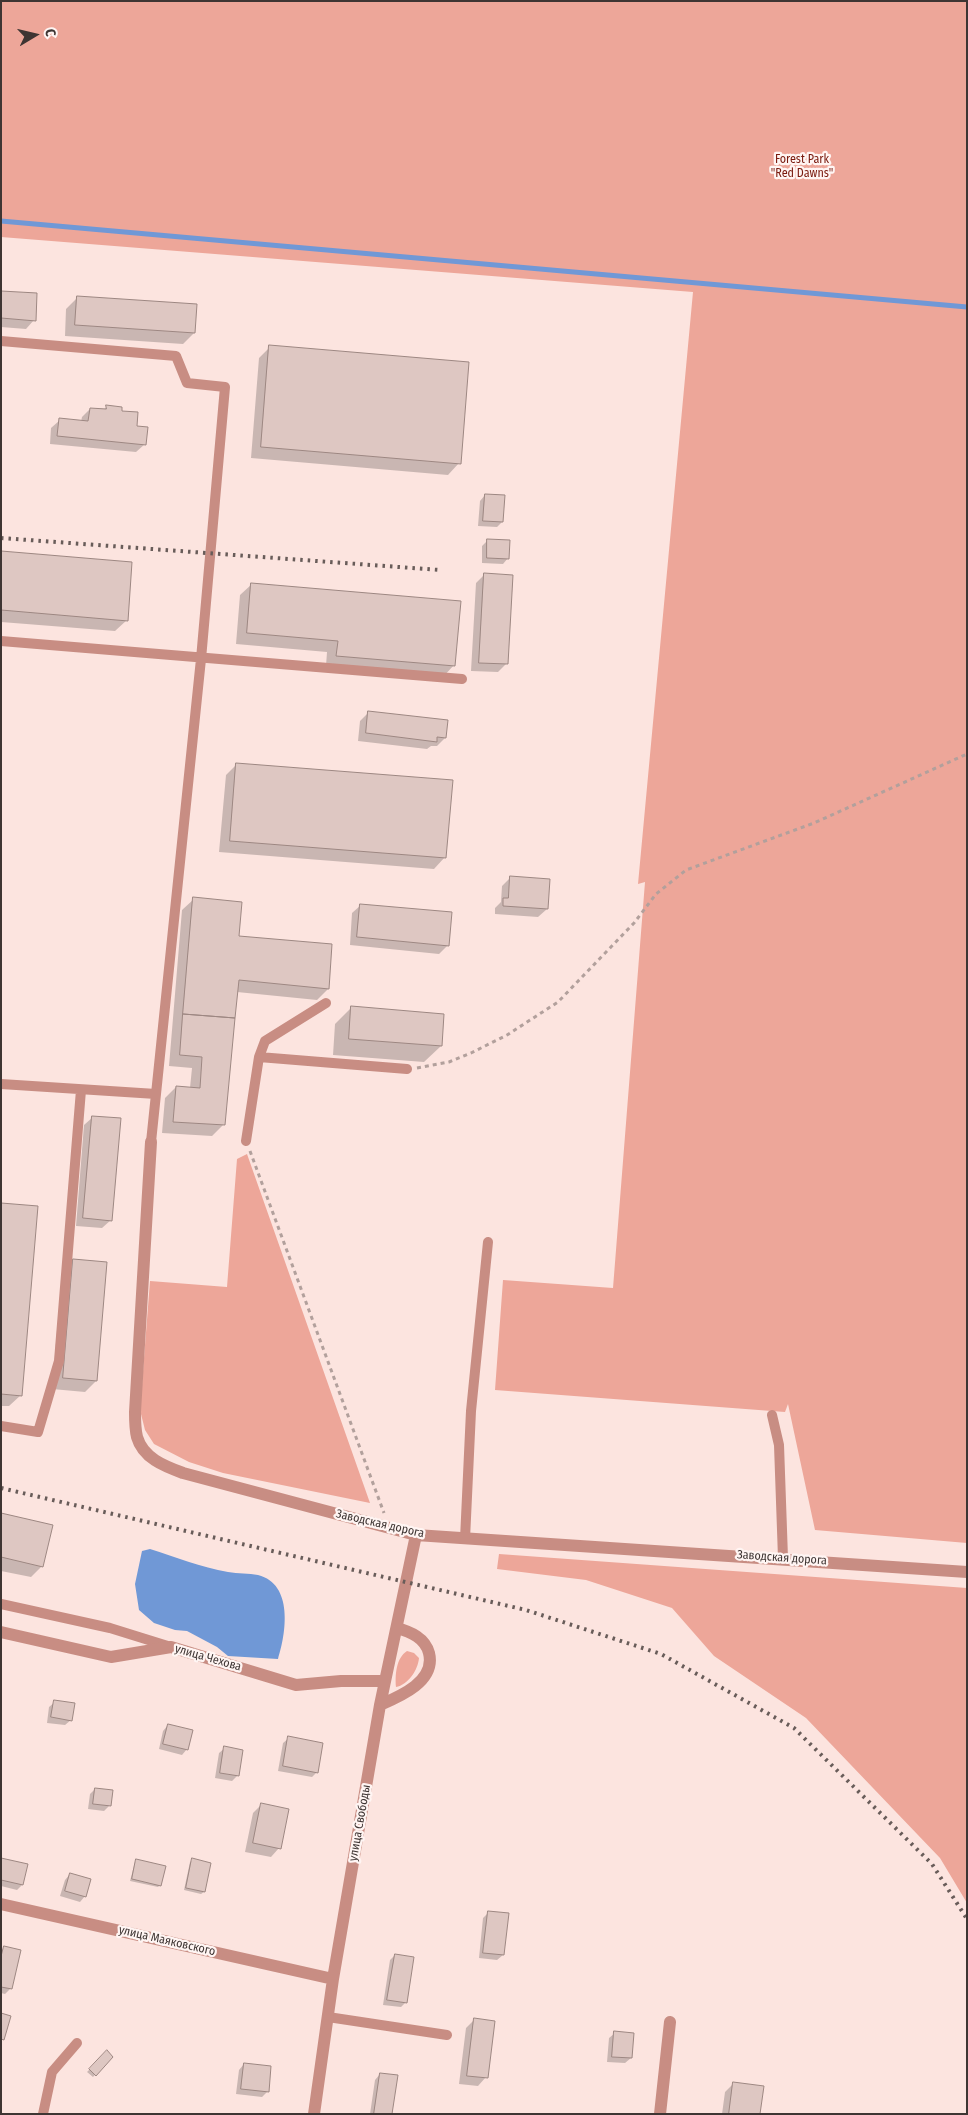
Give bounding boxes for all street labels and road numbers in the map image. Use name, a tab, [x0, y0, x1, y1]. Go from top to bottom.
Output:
street label: Заводская дорога	[334, 1507, 426, 1541]
street label: Заводская дорога	[737, 1548, 827, 1568]
street label: улица Чехова	[173, 1642, 243, 1674]
street label: улица Свободы	[346, 1784, 374, 1862]
street label: улица Маяковского	[117, 1923, 217, 1959]

